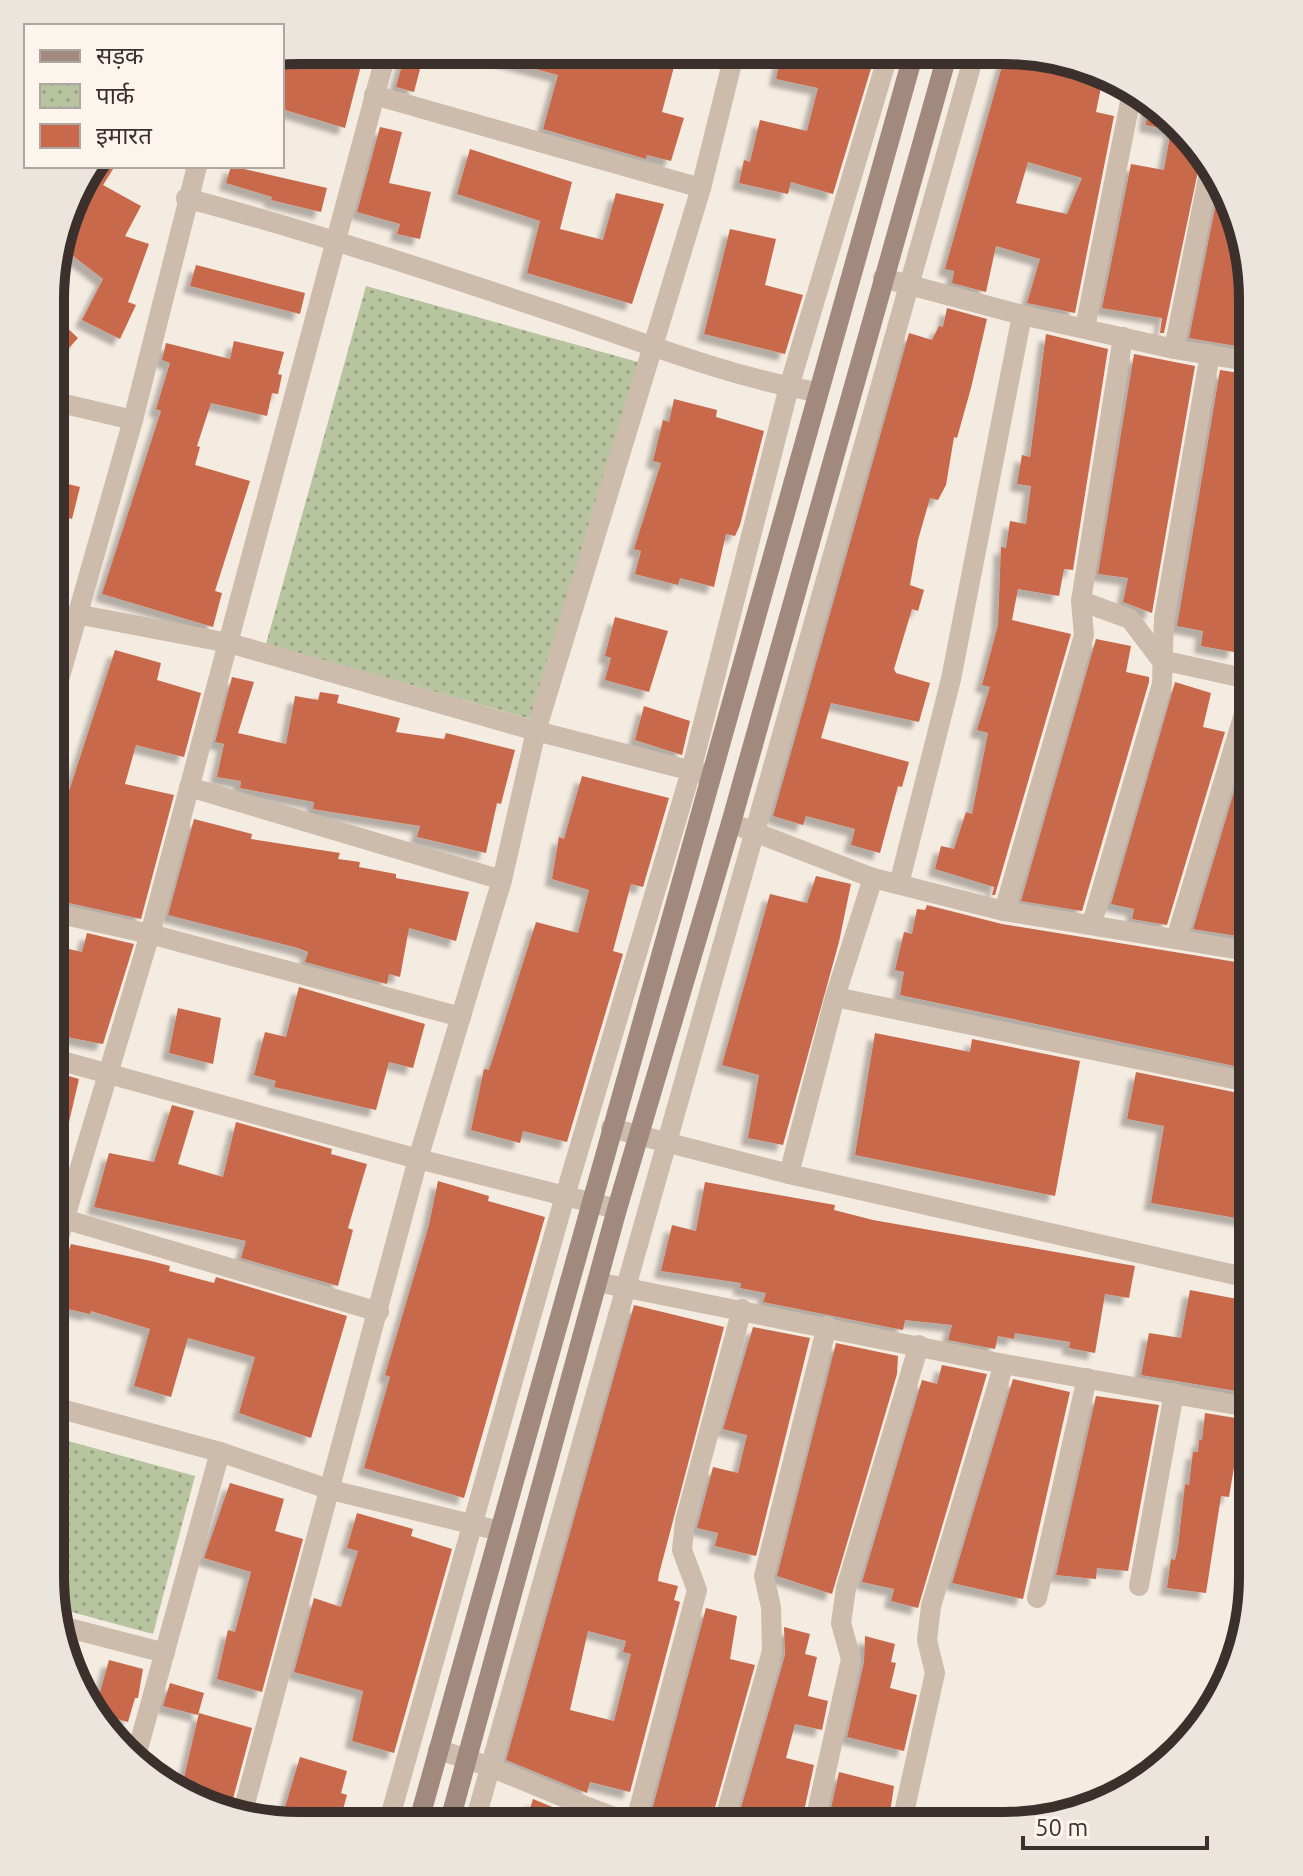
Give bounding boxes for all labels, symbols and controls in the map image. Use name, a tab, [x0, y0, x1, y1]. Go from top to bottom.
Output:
legend	[24, 24, 284, 168]
text: सड़क	[96, 42, 144, 69]
text: पार्क	[96, 82, 135, 109]
text: इमारत	[96, 122, 153, 149]
scale bar	[1023, 1800, 1207, 1850]
text: 50 m	[1035, 1814, 1088, 1841]

